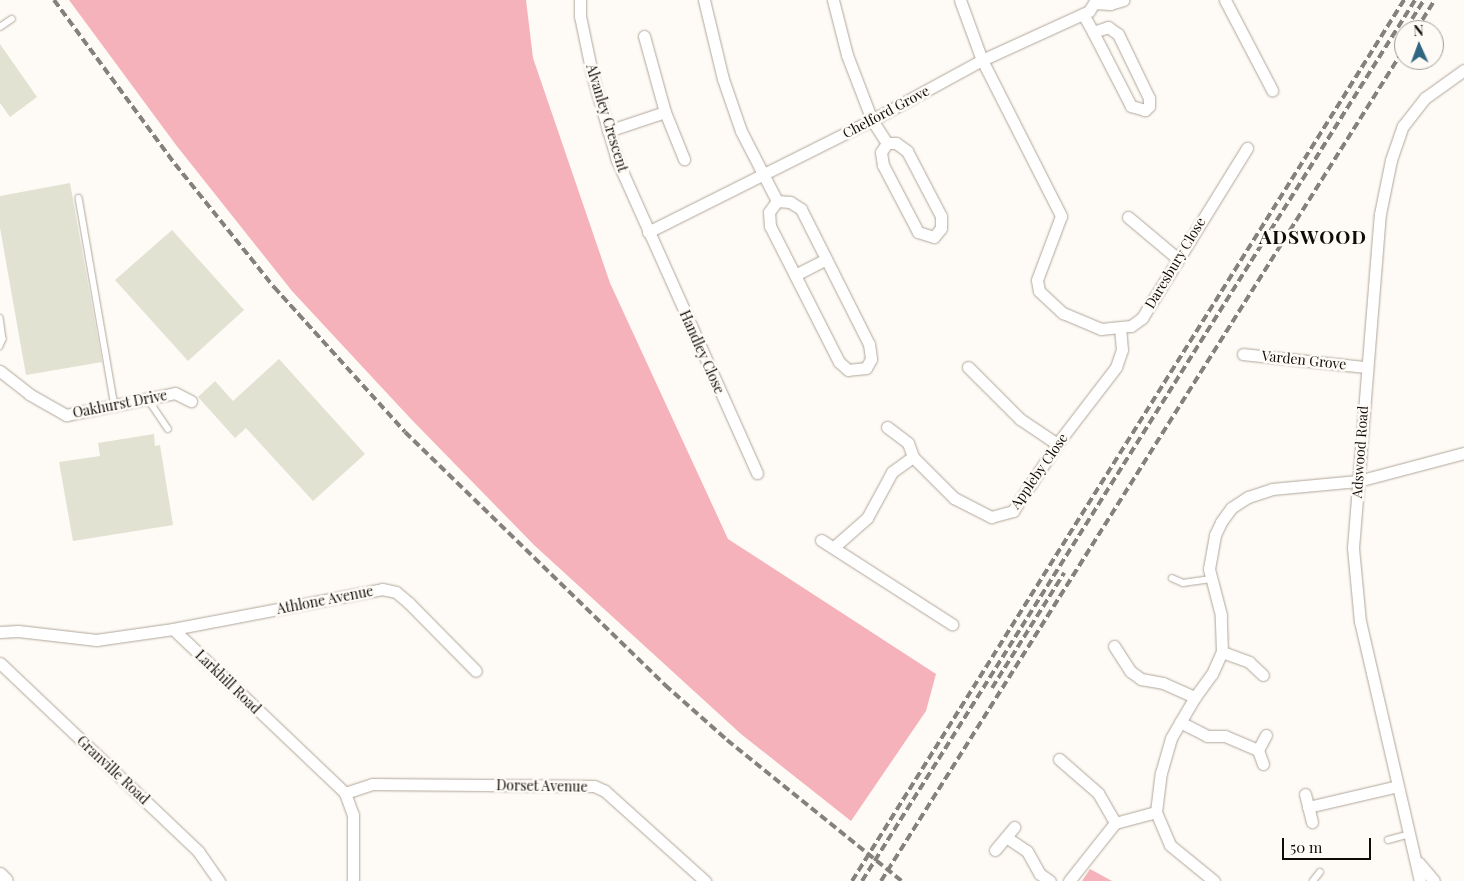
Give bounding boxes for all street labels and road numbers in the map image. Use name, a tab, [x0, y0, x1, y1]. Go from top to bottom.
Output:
street label: Alvanley Crescent	[583, 62, 631, 174]
street label: Chelford Grove	[840, 82, 932, 142]
street label: Daresbury Close	[1141, 214, 1209, 312]
street label: Handley Close	[676, 308, 728, 396]
street label: Varden Grove	[1261, 347, 1347, 373]
street label: Oakhurst Drive	[71, 387, 169, 421]
street label: Adswood Road	[1348, 405, 1372, 499]
street label: Appleby Close	[1007, 430, 1071, 512]
street label: Athlone Avenue	[275, 582, 375, 618]
street label: Larkhill Road	[192, 647, 264, 717]
street label: Granville Road	[73, 732, 153, 808]
street label: Dorset Avenue	[496, 777, 588, 795]

